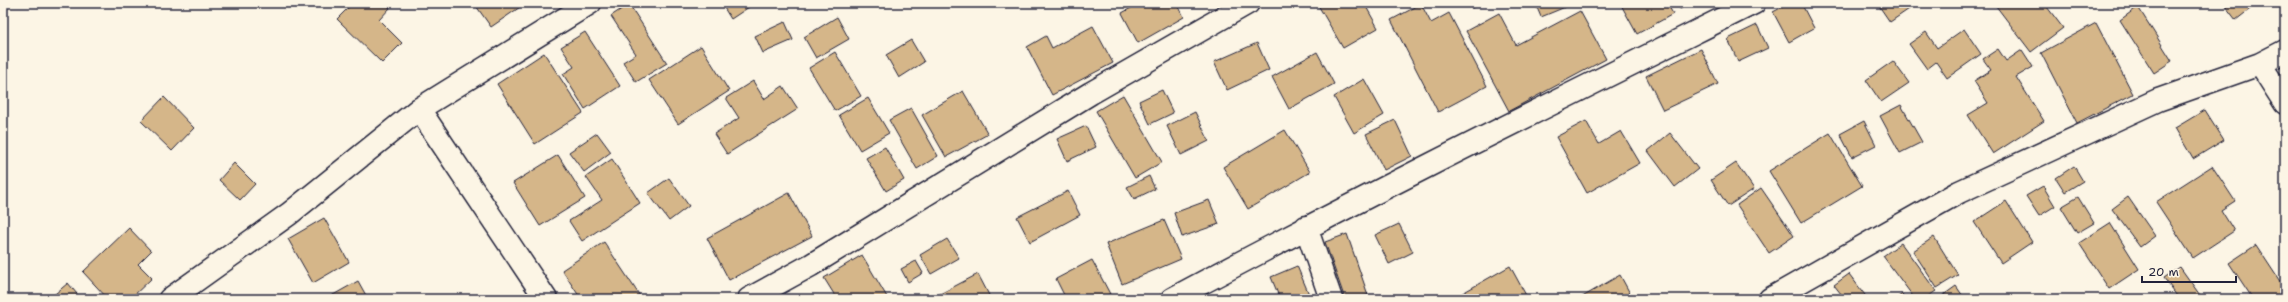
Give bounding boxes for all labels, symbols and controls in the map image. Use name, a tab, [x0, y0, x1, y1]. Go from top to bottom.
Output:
scale bar	[2142, 258, 2236, 284]
text: 20 m	[2148, 264, 2179, 280]

